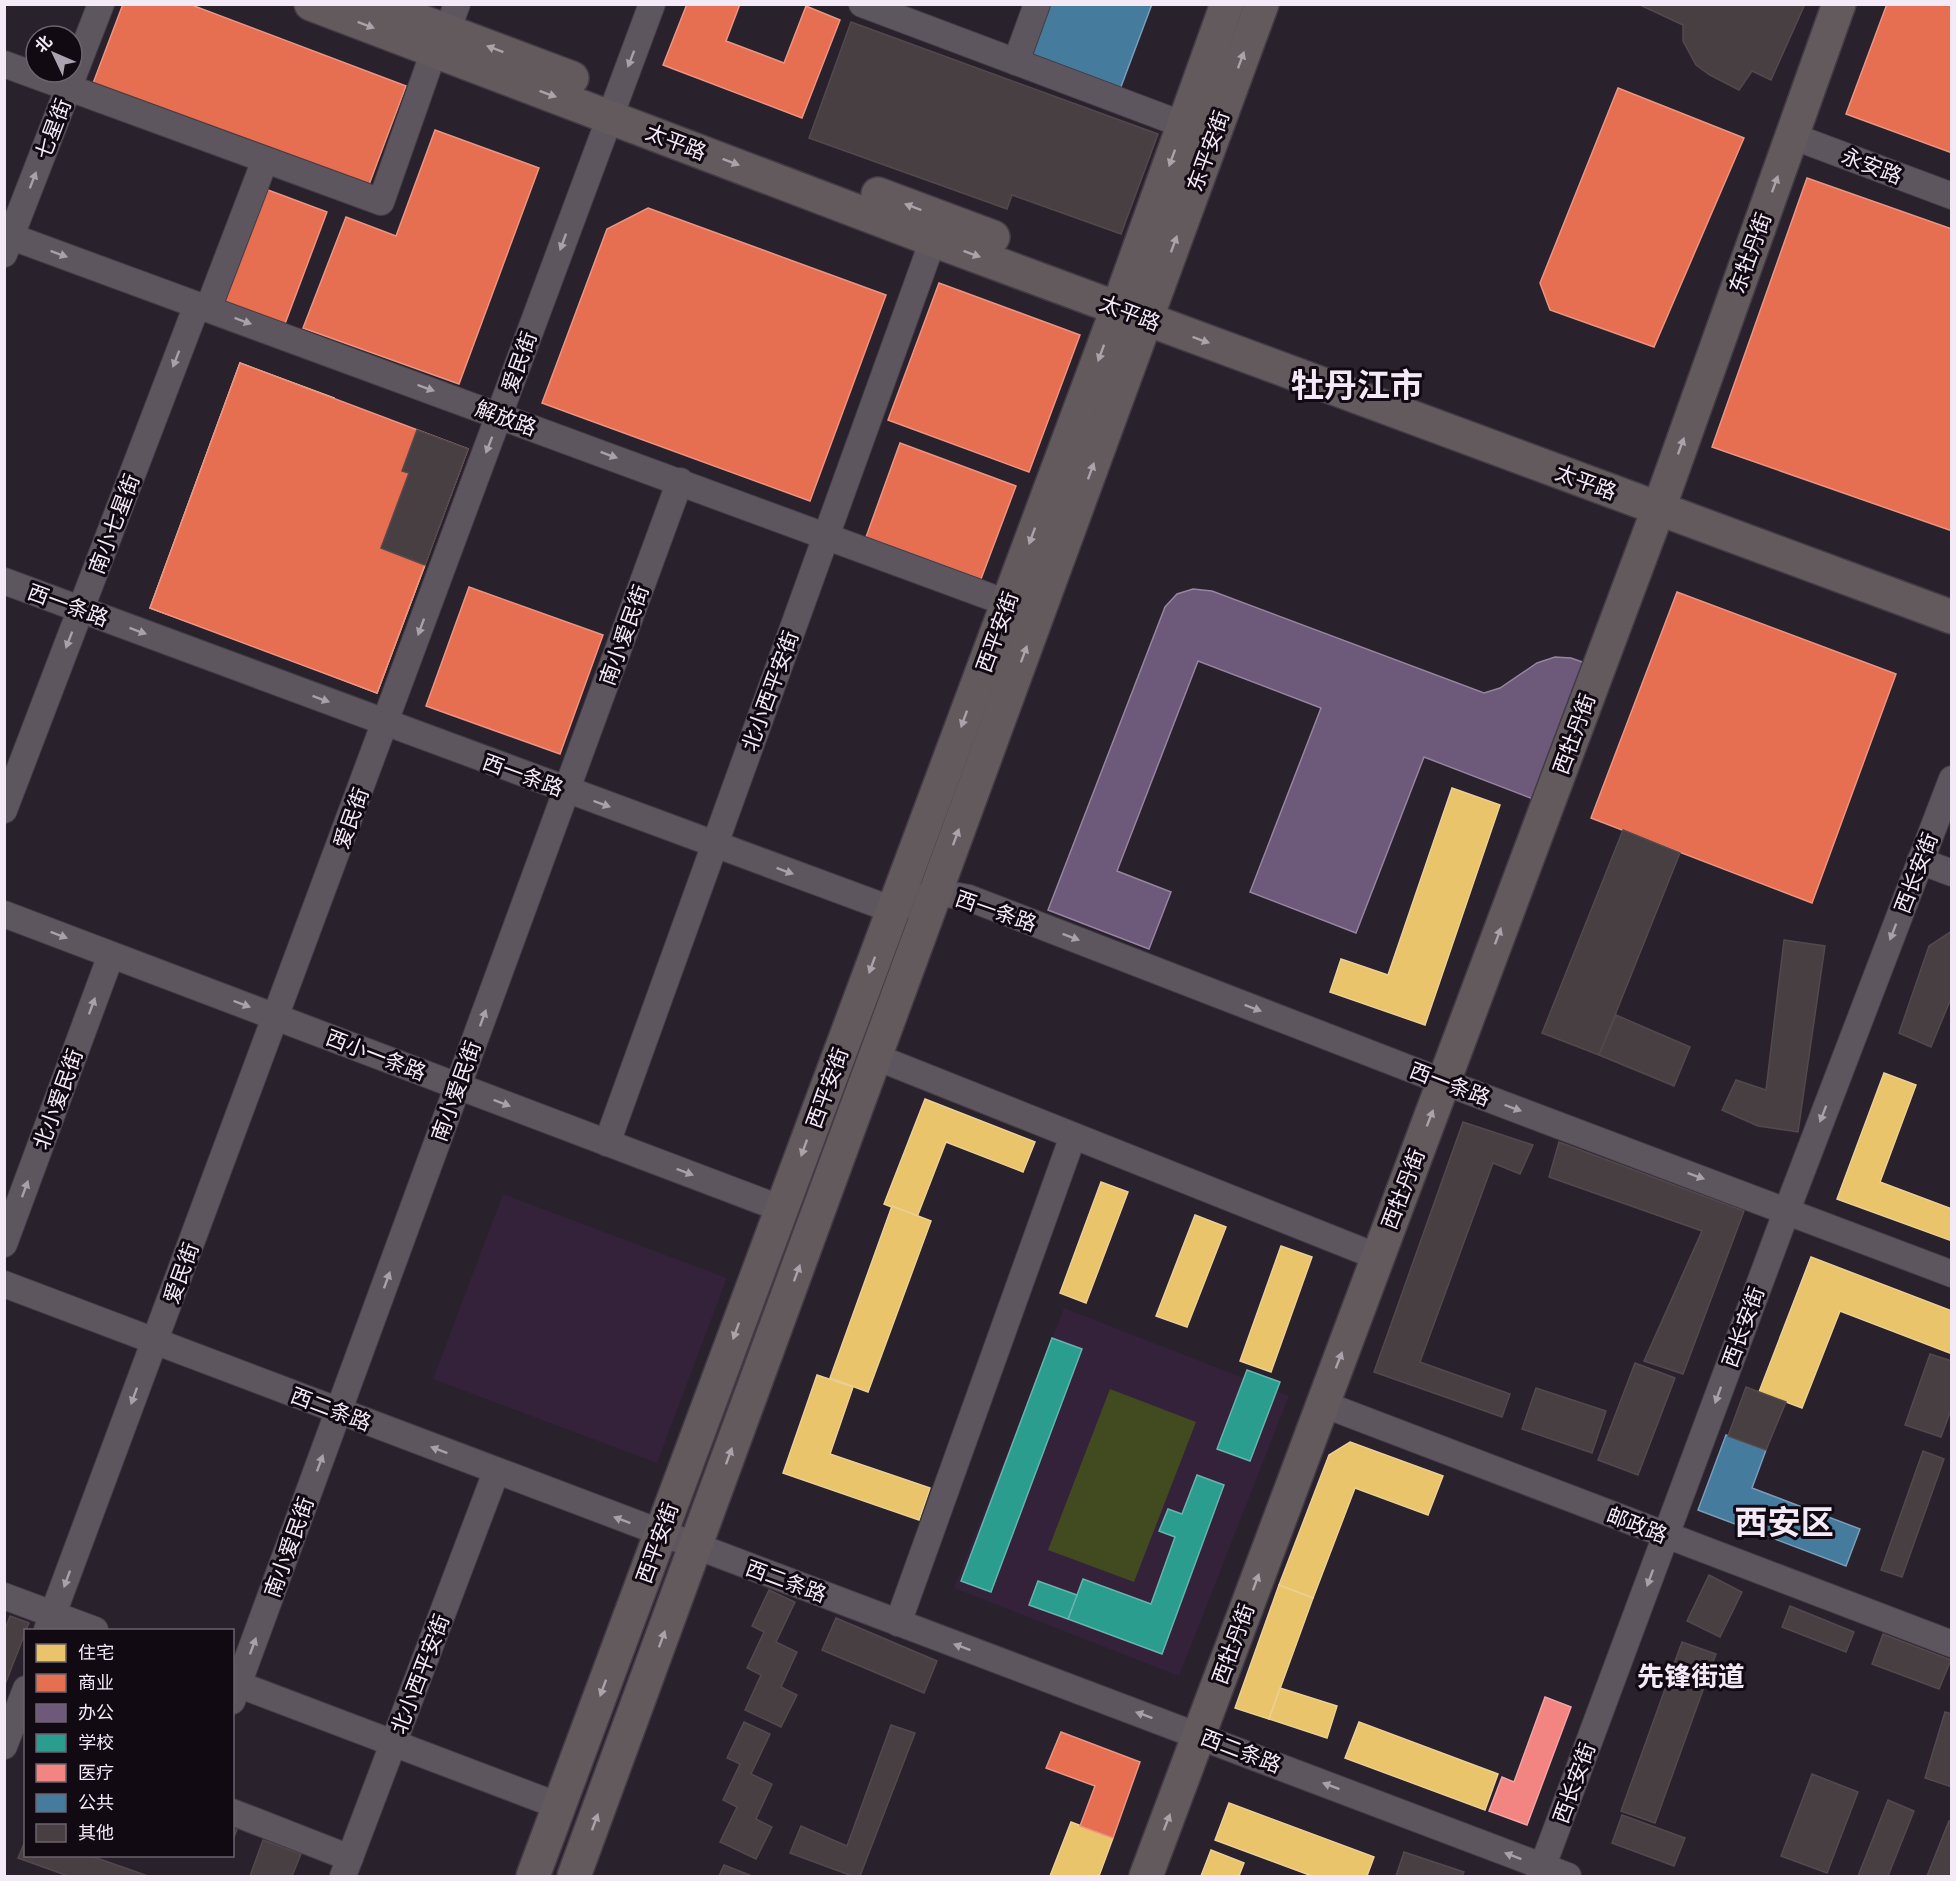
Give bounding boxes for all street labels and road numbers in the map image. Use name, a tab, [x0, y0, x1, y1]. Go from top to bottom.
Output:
street label: 七星街	[29, 95, 77, 163]
street label: 东平安街	[1181, 107, 1235, 195]
street label: 太平路	[642, 118, 710, 166]
street label: 永安路	[1838, 142, 1906, 190]
street label: 东牡丹街	[1723, 209, 1777, 297]
street label: 太平路	[1096, 289, 1164, 337]
street label: 爱民街	[496, 328, 542, 396]
street label: 解放路	[472, 395, 540, 441]
street label: 太平路	[1552, 459, 1620, 505]
street label: 南小七星街	[83, 470, 145, 578]
street label: 西一条路	[24, 578, 112, 632]
street label: 南小爱民街	[593, 581, 655, 689]
street label: 西平安街	[970, 588, 1024, 676]
street label: 北小西平安街	[736, 627, 804, 755]
street label: 西牡丹街	[1547, 690, 1601, 778]
street label: 西一条路	[479, 748, 567, 802]
street label: 爱民街	[328, 784, 374, 852]
street label: 西长安街	[1888, 829, 1944, 917]
street label: 西一条路	[952, 885, 1040, 937]
street label: 西小一条路	[322, 1024, 430, 1086]
street label: 南小爱民街	[425, 1037, 487, 1145]
street label: 西平安街	[800, 1044, 854, 1132]
street label: 北小爱民街	[27, 1045, 89, 1153]
street label: 西一条路	[1406, 1056, 1494, 1112]
street label: 西牡丹街	[1375, 1145, 1431, 1233]
street label: 爱民街	[158, 1239, 204, 1307]
street label: 西长安街	[1716, 1283, 1770, 1371]
street label: 西二条路	[287, 1381, 375, 1437]
street label: 南小爱民街	[258, 1493, 320, 1601]
street label: 西平安街	[630, 1499, 684, 1587]
street label: 邮政路	[1603, 1501, 1671, 1549]
street label: 西二条路	[742, 1554, 830, 1608]
street label: 西牡丹街	[1206, 1600, 1260, 1688]
street label: 北小西平安街	[385, 1610, 455, 1738]
street label: 西二条路	[1197, 1723, 1285, 1779]
street label: 西长安街	[1547, 1739, 1601, 1827]

